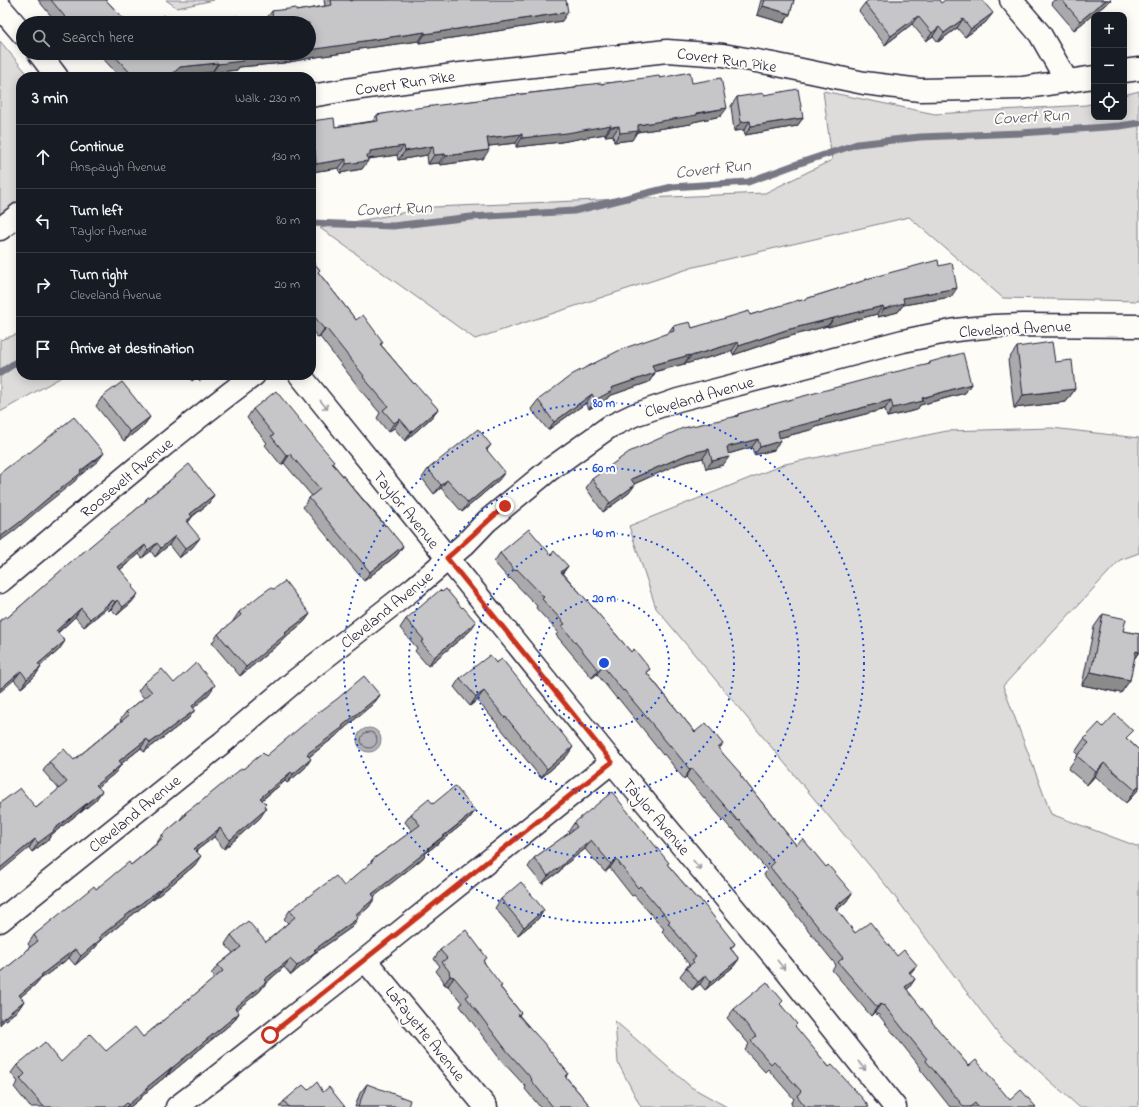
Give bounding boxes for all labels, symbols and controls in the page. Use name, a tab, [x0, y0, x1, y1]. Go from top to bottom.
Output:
map controls	[1091, 12, 1127, 120]
button: +	[1091, 12, 1127, 48]
search box	[16, 16, 316, 60]
icon: search	[30, 27, 52, 49]
text: Search here	[62, 27, 134, 49]
street label: Covert Run Pike	[675, 42, 779, 80]
button: −	[1091, 48, 1127, 84]
street label: Covert Run Pike	[354, 65, 458, 103]
button: locate	[1091, 84, 1127, 120]
text: 3 min	[32, 86, 68, 111]
text: Walk · 230 m	[235, 89, 300, 108]
water label: Covert Run	[993, 103, 1070, 132]
text: Continue	[70, 136, 124, 158]
icon: ahead	[32, 146, 54, 168]
text: 130 m	[272, 147, 300, 166]
water label: Covert Run	[674, 153, 753, 186]
text: Anspaugh Avenue	[70, 158, 166, 177]
water label: Covert Run	[356, 196, 433, 223]
text: Turn left	[70, 200, 123, 222]
icon: left	[32, 210, 54, 232]
text: 80 m	[276, 211, 300, 230]
text: Taylor Avenue	[70, 222, 147, 241]
text: Turn right	[70, 264, 128, 286]
icon: right	[32, 274, 54, 296]
text: 20 m	[275, 275, 300, 294]
text: Cleveland Avenue	[70, 286, 161, 305]
street label: Cleveland Avenue	[958, 315, 1073, 345]
icon: arrive	[32, 338, 54, 360]
text: Arrive at destination	[70, 338, 194, 360]
street label: Cleveland Avenue	[642, 371, 758, 425]
text: 80 m	[592, 395, 616, 413]
one-way arrow	[320, 400, 328, 411]
street label: Roosevelt Avenue	[76, 432, 180, 525]
text: 60 m	[592, 460, 616, 478]
street label: Taylor Avenue	[366, 466, 445, 555]
route end	[496, 497, 514, 515]
text: 40 m	[592, 525, 616, 543]
street label: Cleveland Avenue	[336, 565, 439, 655]
text: 20 m	[591, 590, 616, 608]
centre of rings	[597, 656, 611, 670]
street label: Cleveland Avenue	[84, 769, 187, 859]
street label: Taylor Avenue	[616, 773, 696, 862]
one-way arrow	[693, 860, 702, 870]
one-way arrow	[776, 959, 785, 970]
street label: Lafayette Avenue	[378, 981, 471, 1088]
route start	[261, 1026, 279, 1044]
one-way arrow	[858, 1061, 866, 1072]

